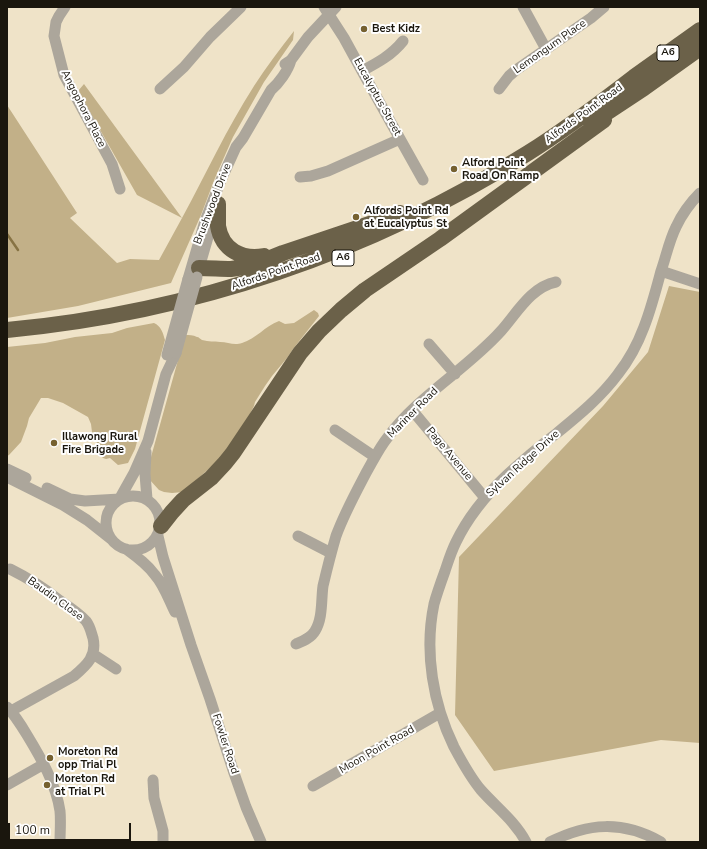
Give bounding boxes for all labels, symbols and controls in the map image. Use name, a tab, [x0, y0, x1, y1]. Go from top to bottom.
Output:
street label: Lemongum Place	[511, 17, 589, 77]
place label: Best Kidz	[372, 22, 420, 36]
marker: Best Kidz	[359, 24, 369, 34]
road number: A6	[657, 45, 679, 61]
street label: Eucalyptus Street	[350, 56, 404, 138]
street label: Angophora Place	[58, 68, 108, 150]
street label: Alfords Point Road	[542, 81, 626, 147]
place label: Alford Point Road On Ramp	[462, 156, 539, 182]
street label: Brushwood Drive	[191, 162, 235, 246]
marker: Alford Point Road On Ramp	[449, 164, 459, 174]
place label: Alfords Point Rd at Eucalyptus St	[364, 204, 449, 230]
marker: Alfords Point Rd at Eucalyptus St	[351, 212, 361, 222]
road number: A6	[332, 250, 354, 266]
street label: Alfords Point Road	[230, 251, 322, 293]
street label: Mariner Road	[385, 385, 441, 441]
street label: Page Avenue	[423, 425, 475, 483]
street label: Sylvan Ridge Drive	[484, 428, 562, 500]
place label: Illawong Rural Fire Brigade	[62, 430, 137, 456]
marker: Illawong Rural Fire Brigade	[49, 438, 59, 448]
street label: Baudin Close	[25, 574, 85, 624]
street label: Fowler Road	[209, 712, 241, 776]
street label: Moon Point Road	[337, 723, 417, 777]
place label: Moreton Rd opp Trial Pl	[58, 745, 118, 771]
marker: Moreton Rd opp Trial Pl	[45, 753, 55, 763]
place label: Moreton Rd at Trial Pl	[55, 772, 115, 798]
marker: Moreton Rd at Trial Pl	[42, 780, 52, 790]
scale bar	[10, 815, 133, 841]
text: 100 m	[15, 822, 50, 838]

